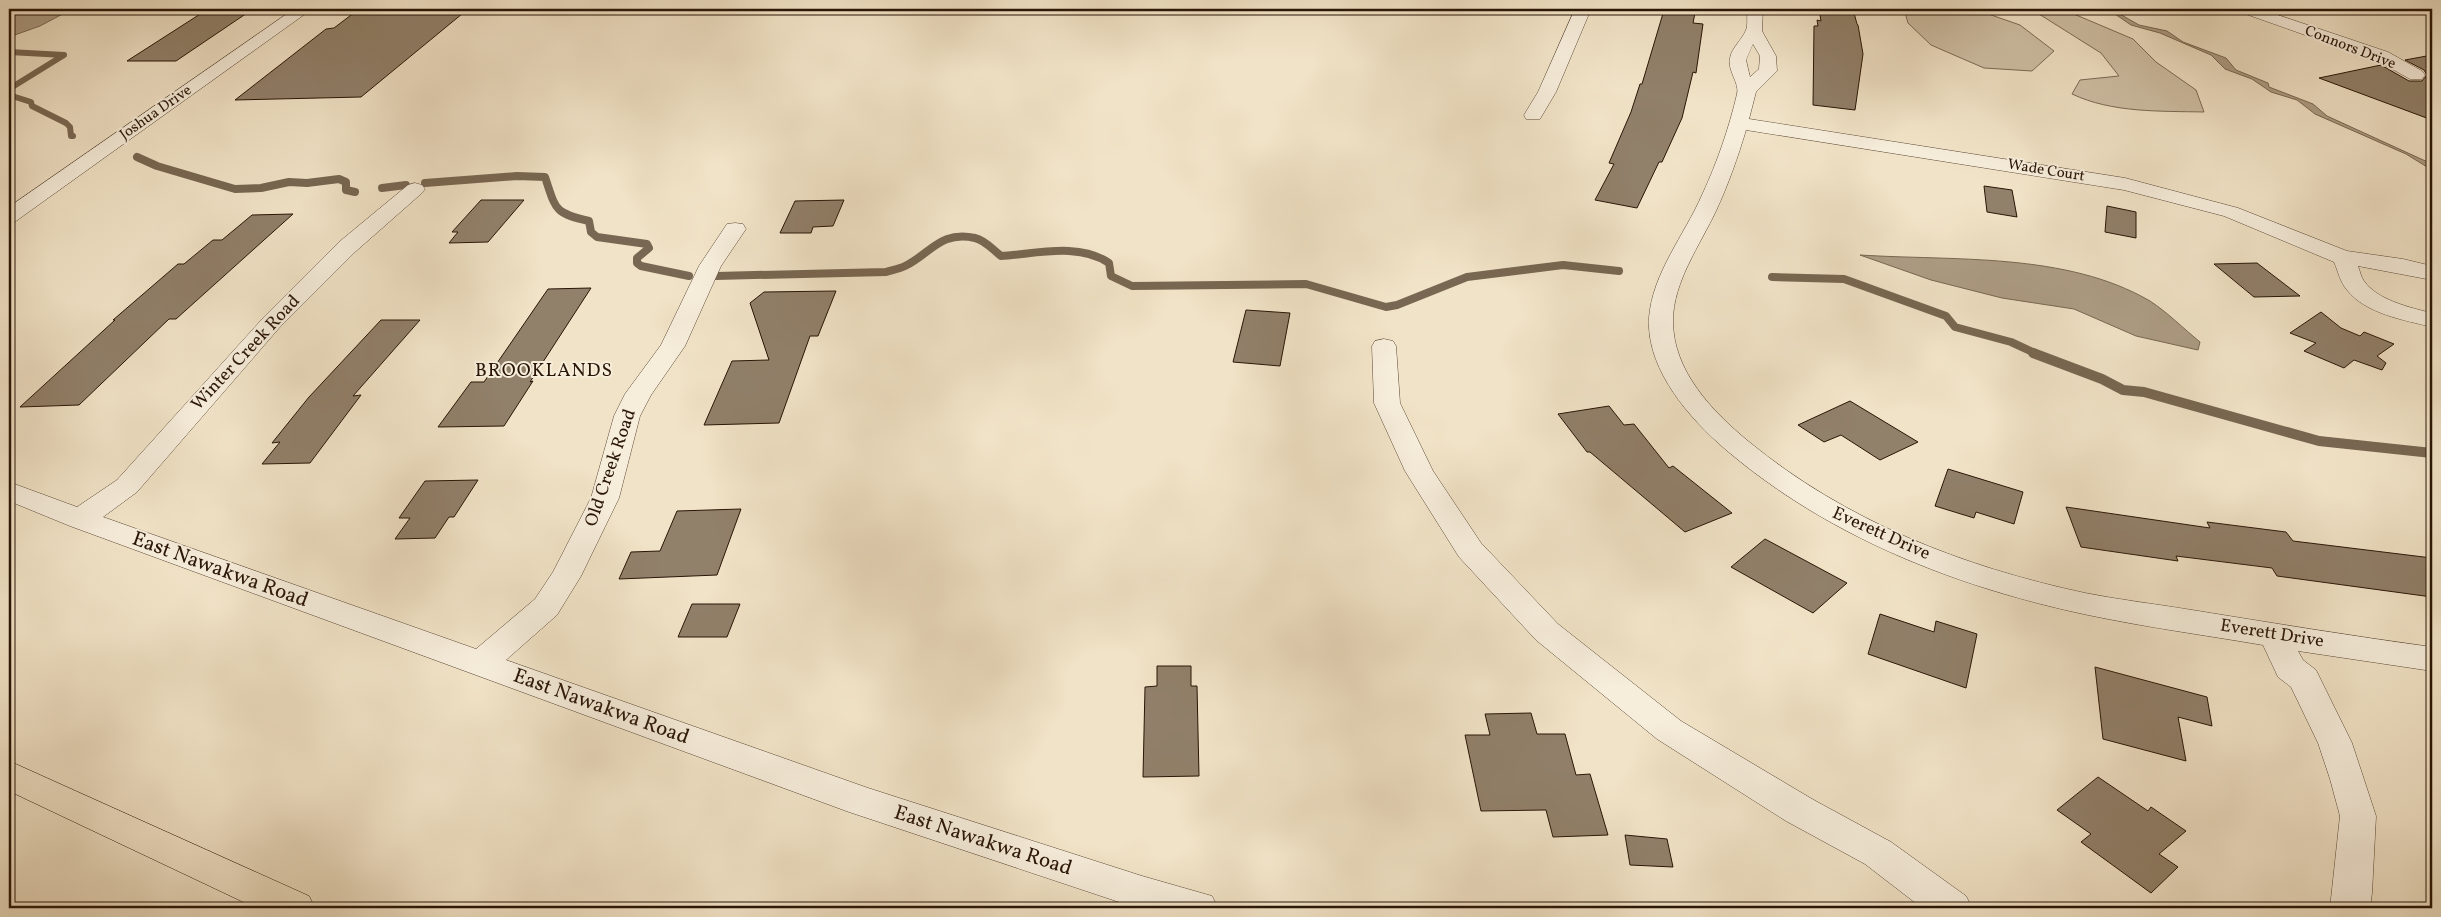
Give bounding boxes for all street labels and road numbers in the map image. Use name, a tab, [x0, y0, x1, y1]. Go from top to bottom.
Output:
street label: Connors Drive	[2301, 21, 2399, 75]
street label: Joshua Drive	[116, 80, 196, 146]
street label: Wade Court	[2006, 155, 2086, 187]
street label: Winter Creek Road	[186, 290, 306, 416]
street label: Old Creek Road	[579, 406, 643, 530]
street label: Everett Drive	[1828, 501, 1934, 567]
street label: East Nawakwa Road	[128, 525, 312, 615]
street label: Everett Drive	[2218, 613, 2326, 655]
street label: East Nawakwa Road	[509, 662, 693, 752]
street label: East Nawakwa Road	[890, 799, 1076, 883]

